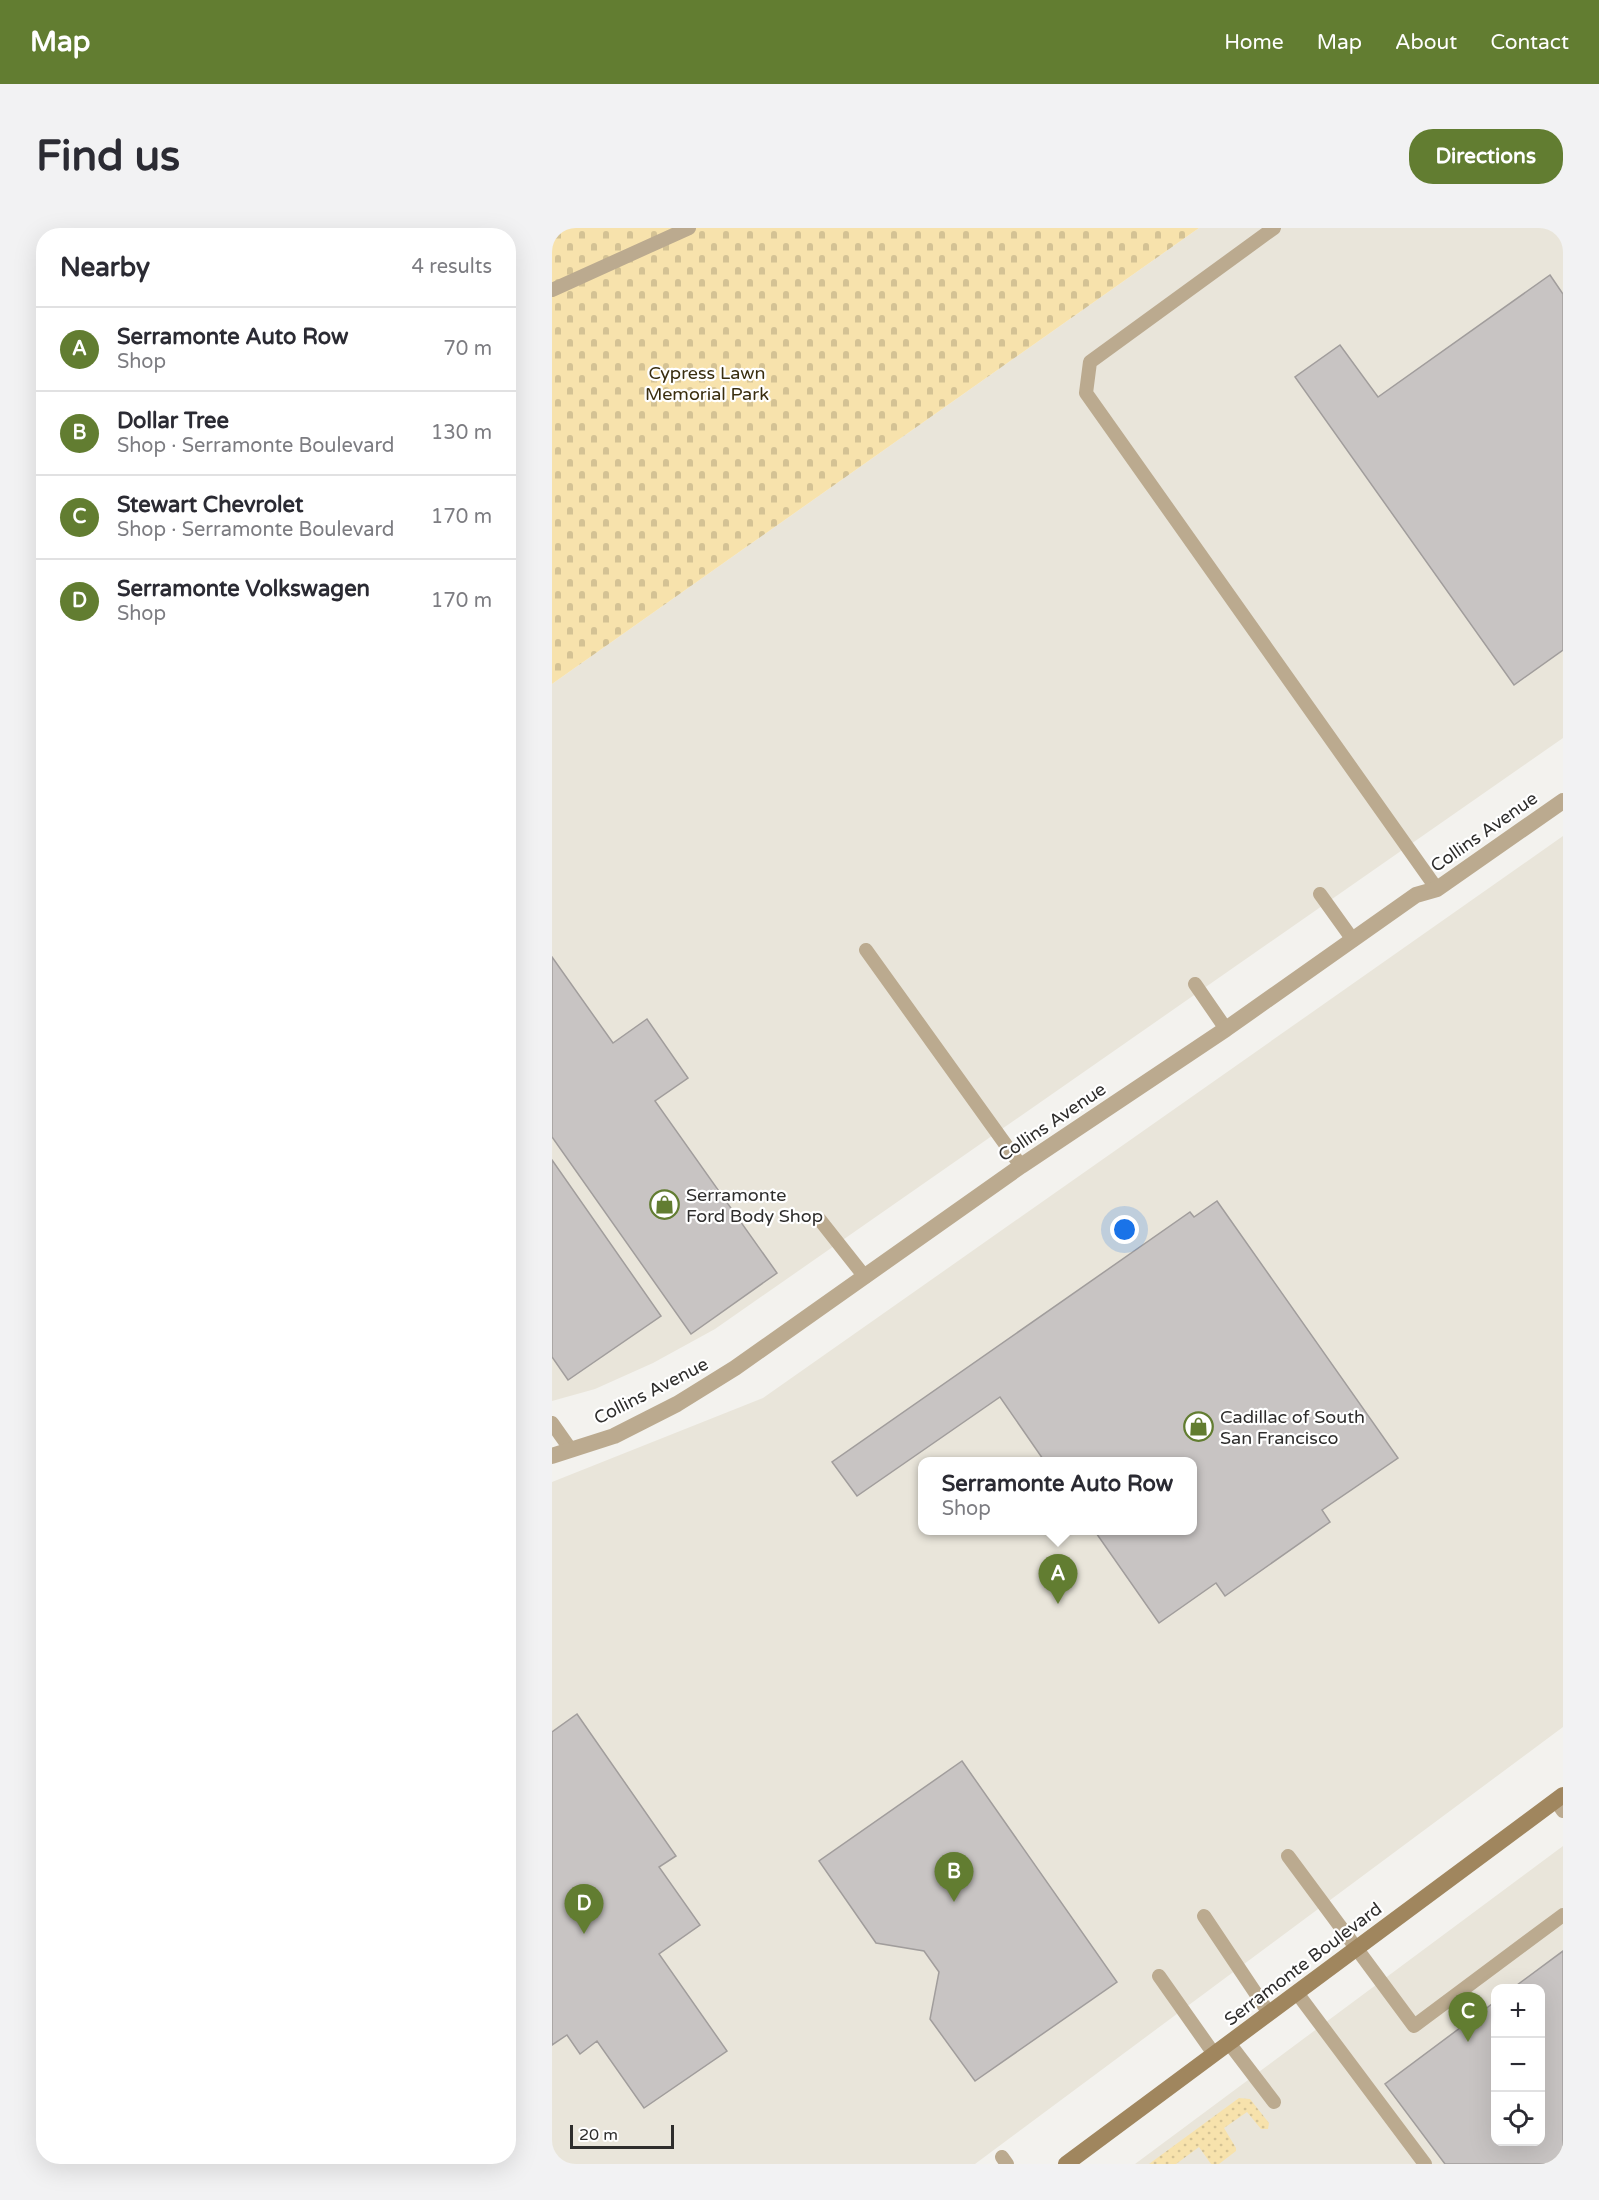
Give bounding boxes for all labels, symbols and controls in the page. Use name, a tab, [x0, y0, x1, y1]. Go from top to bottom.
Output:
text: Map	[30, 25, 90, 59]
text: Home	[1224, 30, 1284, 55]
text: Map	[1317, 30, 1362, 55]
text: About	[1395, 30, 1457, 55]
text: Contact	[1490, 30, 1569, 55]
button: Directions	[1409, 129, 1563, 184]
text: Find us	[36, 131, 180, 182]
text: Nearby	[60, 252, 150, 283]
text: 4 results	[412, 255, 492, 279]
text: Serramonte Auto Row	[117, 324, 349, 350]
text: A	[72, 337, 87, 361]
text: 70 m	[443, 337, 492, 361]
text: Shop	[117, 350, 166, 374]
park label: Cypress Lawn Memorial Park	[645, 362, 769, 405]
text: Dollar Tree	[117, 408, 229, 434]
text: B	[73, 421, 86, 445]
text: 130 m	[431, 421, 492, 445]
text: Shop · Serramonte Boulevard	[117, 434, 394, 458]
text: Stewart Chevrolet	[117, 492, 303, 518]
text: C	[73, 505, 86, 529]
text: 170 m	[431, 505, 492, 529]
text: Shop · Serramonte Boulevard	[117, 518, 394, 542]
text: Serramonte Volkswagen	[117, 576, 370, 602]
text: D	[72, 589, 87, 613]
text: 170 m	[431, 589, 492, 613]
text: Shop	[117, 602, 166, 626]
street label: Collins Avenue	[1426, 787, 1542, 877]
street label: Collins Avenue	[994, 1078, 1110, 1166]
place label: Serramonte Ford Body Shop	[686, 1184, 823, 1227]
shop icon: Serramonte Ford Body Shop	[649, 1189, 681, 1221]
your location	[1110, 1215, 1139, 1244]
street label: Collins Avenue	[590, 1353, 712, 1429]
place label: Cadillac of South San Francisco	[1220, 1406, 1365, 1449]
shop icon: Cadillac of South San Francisco	[1183, 1411, 1215, 1443]
popup	[918, 1457, 1197, 1535]
text: Serramonte Auto Row	[942, 1471, 1173, 1497]
text: Shop	[942, 1497, 991, 1521]
pin: A	[1038, 1554, 1078, 1604]
pin: B	[934, 1852, 974, 1902]
pin: D	[564, 1884, 603, 1934]
street label: Serramonte Boulevard	[1220, 1898, 1386, 2030]
map controls	[1491, 1984, 1545, 2146]
button: +	[1491, 1984, 1545, 2038]
pin: C	[1448, 1992, 1488, 2042]
button: −	[1491, 2038, 1545, 2092]
button: locate	[1491, 2092, 1545, 2146]
scale bar	[570, 2122, 674, 2150]
text: 20 m	[579, 2125, 618, 2145]

